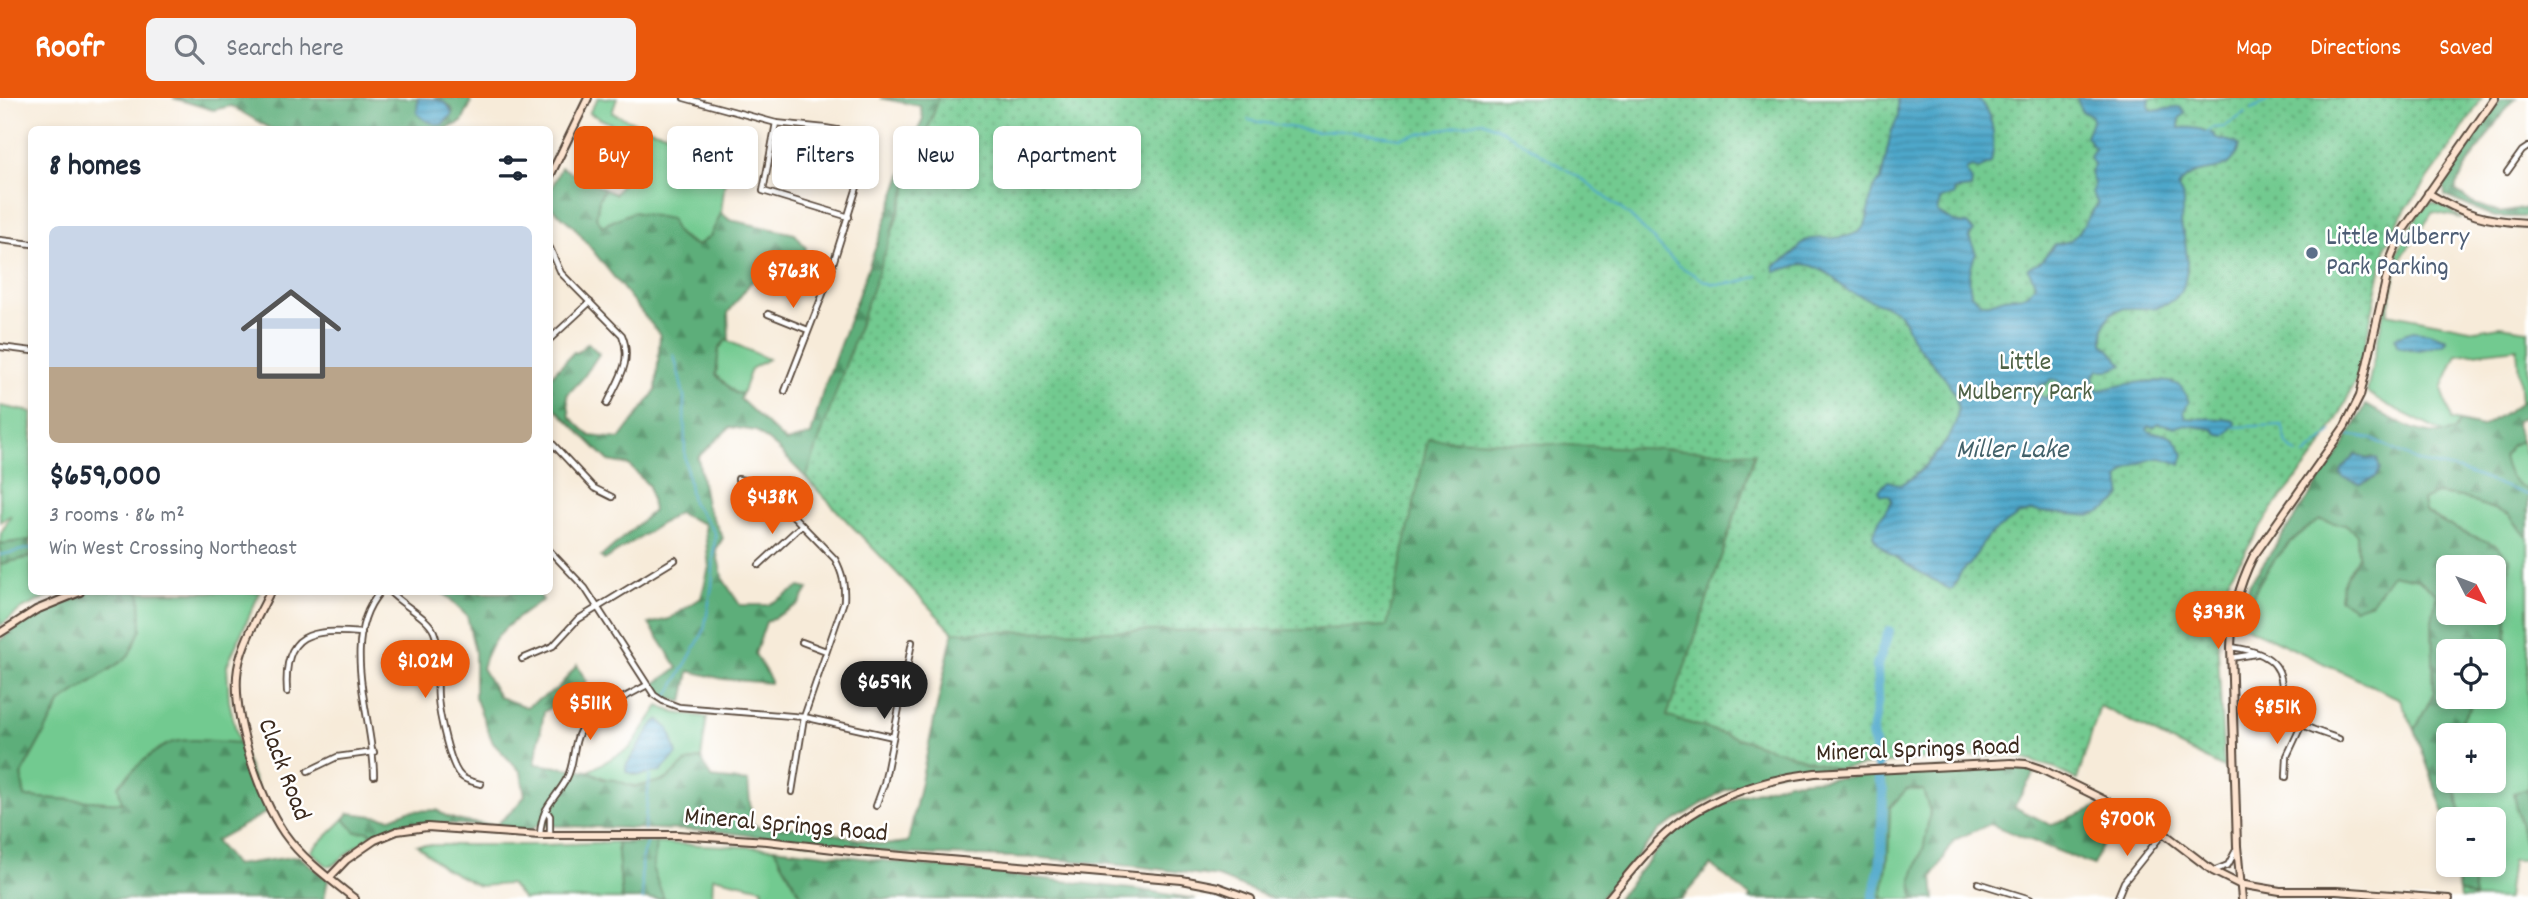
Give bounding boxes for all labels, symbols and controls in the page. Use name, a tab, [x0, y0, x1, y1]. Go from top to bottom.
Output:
search box	[146, 18, 636, 81]
text: Roofr	[35, 26, 104, 73]
icon: search	[170, 30, 208, 68]
text: Search here	[226, 31, 344, 68]
text: Map	[2236, 32, 2272, 66]
text: Directions	[2310, 32, 2401, 66]
text: Saved	[2439, 32, 2493, 66]
chip: Buy	[574, 126, 653, 189]
chip: Rent	[667, 126, 758, 189]
chip: Filters	[772, 126, 879, 189]
chip: New	[893, 126, 979, 189]
chip: Apartment	[993, 126, 1141, 189]
text: 8 homes	[49, 147, 141, 190]
icon: filters	[494, 149, 532, 187]
place label: Little Mulberry Park Parking	[2326, 220, 2470, 287]
marker: Little Mulberry Park Parking	[2304, 245, 2320, 261]
pin: $763K	[744, 250, 842, 310]
text: $763K	[767, 256, 819, 289]
icon: home	[228, 271, 354, 397]
park label: Little Mulberry Park	[1957, 345, 2093, 412]
water label: Miller Lake	[1956, 432, 2070, 472]
text: $659,000	[49, 457, 161, 500]
pin: $438K	[723, 476, 821, 536]
text: $438K	[746, 482, 798, 515]
text: 3 rooms · 86 m²	[49, 500, 185, 533]
text: Win West Crossing Northeast	[49, 533, 297, 566]
north arrow	[2436, 555, 2506, 625]
map controls	[2436, 555, 2506, 877]
pin: $393K	[2169, 592, 2267, 651]
text: $393K	[2191, 597, 2245, 630]
button: locate	[2436, 639, 2506, 709]
pin: $1.02M	[368, 640, 482, 700]
text: $1.02M	[397, 646, 453, 679]
pin: $659K	[835, 662, 933, 721]
text: $659K	[857, 667, 911, 700]
pin: $511K	[541, 682, 639, 742]
pin: $851K	[2228, 686, 2326, 746]
text: $511K	[568, 688, 612, 721]
text: $851K	[2253, 692, 2301, 725]
street label: Clack Road	[247, 713, 319, 827]
button: +	[2436, 723, 2506, 793]
street label: Mineral Springs Road	[1815, 729, 2021, 773]
pin: $700K	[2078, 798, 2176, 858]
street label: Mineral Springs Road	[683, 799, 889, 853]
text: $700K	[2099, 804, 2155, 837]
button: −	[2436, 807, 2506, 877]

